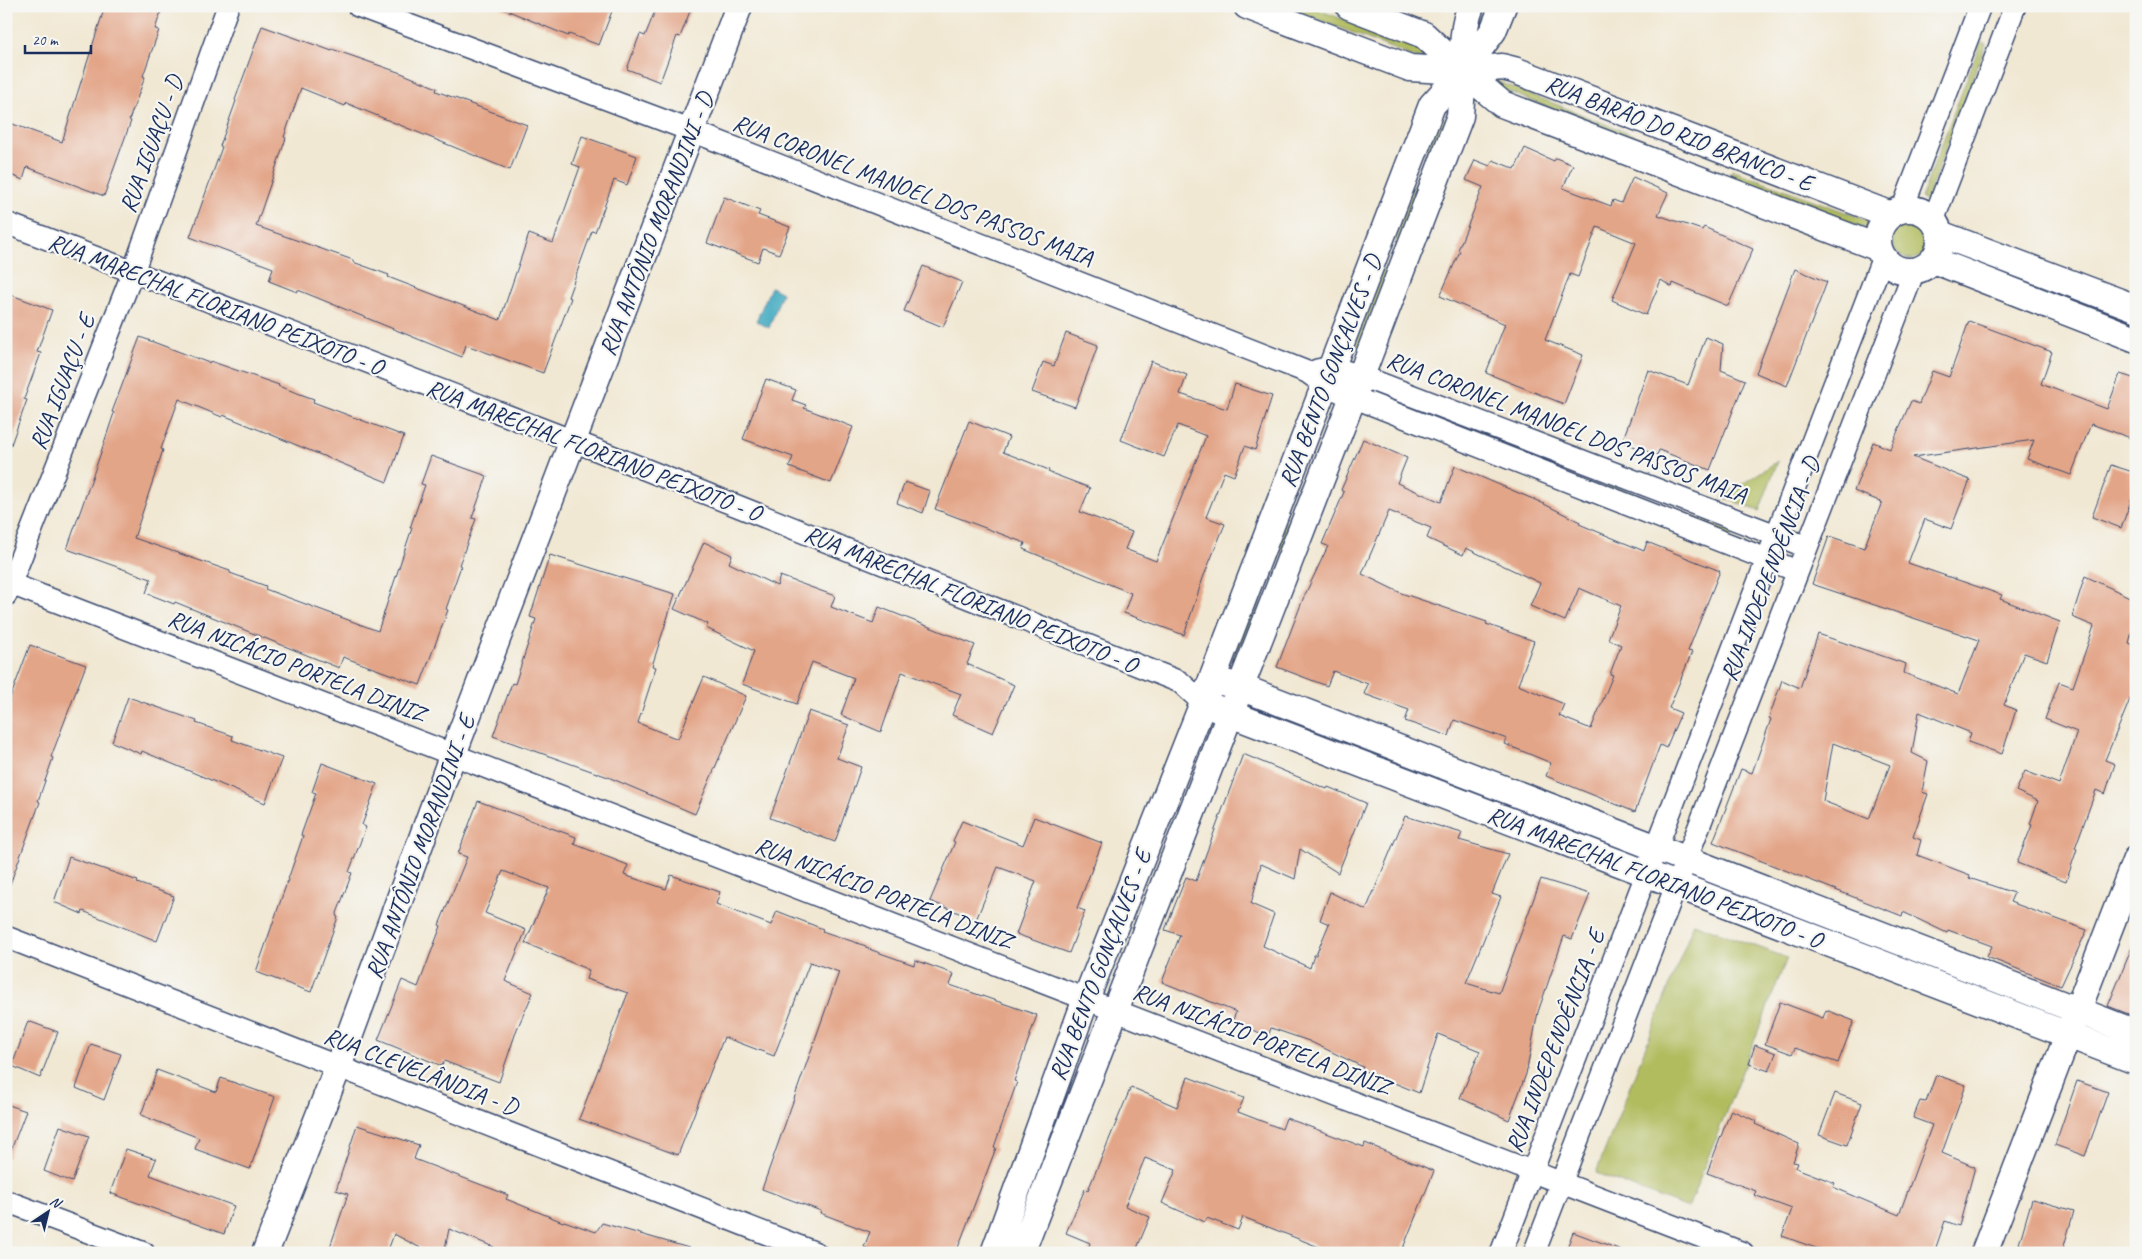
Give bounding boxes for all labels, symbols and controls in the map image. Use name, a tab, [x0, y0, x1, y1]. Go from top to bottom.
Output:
scale bar	[25, 22, 91, 54]
text: 20 m	[32, 31, 59, 50]
street label: RUA BARÃO DO RIO BRANCO - E	[1541, 68, 1820, 199]
street label: RUA IGUAÇU - D	[112, 69, 190, 217]
street label: RUA ANTÔNIO MORANDINI - D	[592, 86, 721, 360]
street label: RUA CORONEL MANOEL DOS PASSOS MAIA	[729, 107, 1098, 273]
street label: RUA MARECHAL FLORIANO PEIXOTO - O	[44, 226, 391, 383]
street label: RUA BENTO GONÇALVES - D	[1272, 249, 1389, 491]
street label: RUA IGUAÇU - E	[23, 307, 103, 454]
street label: RUA CORONEL MANOEL DOS PASSOS MAIA	[1383, 344, 1752, 510]
street label: RUA MARECHAL FLORIANO PEIXOTO - O	[422, 372, 769, 529]
street label: RUA INDEPENDÊNCIA - D	[1714, 451, 1827, 685]
street label: RUA MARECHAL FLORIANO PEIXOTO - O	[800, 518, 1145, 681]
street label: RUA NICÁCIO PORTELA DINIZ	[164, 603, 433, 730]
street label: RUA ANTÔNIO MORANDINI - E	[358, 708, 483, 983]
street label: RUA MARECHAL FLORIANO PEIXOTO - O	[1483, 799, 1830, 956]
street label: RUA NICÁCIO PORTELA DINIZ	[751, 830, 1020, 957]
street label: RUA BENTO GONÇALVES - E	[1042, 842, 1159, 1085]
street label: RUA INDEPENDÊNCIA - E	[1499, 922, 1612, 1157]
street label: RUA NICÁCIO PORTELA DINIZ	[1129, 976, 1398, 1103]
street label: RUA CLEVELÂNDIA - D	[320, 1020, 524, 1123]
north arrow	[22, 1186, 72, 1236]
text: N	[47, 1192, 66, 1213]

